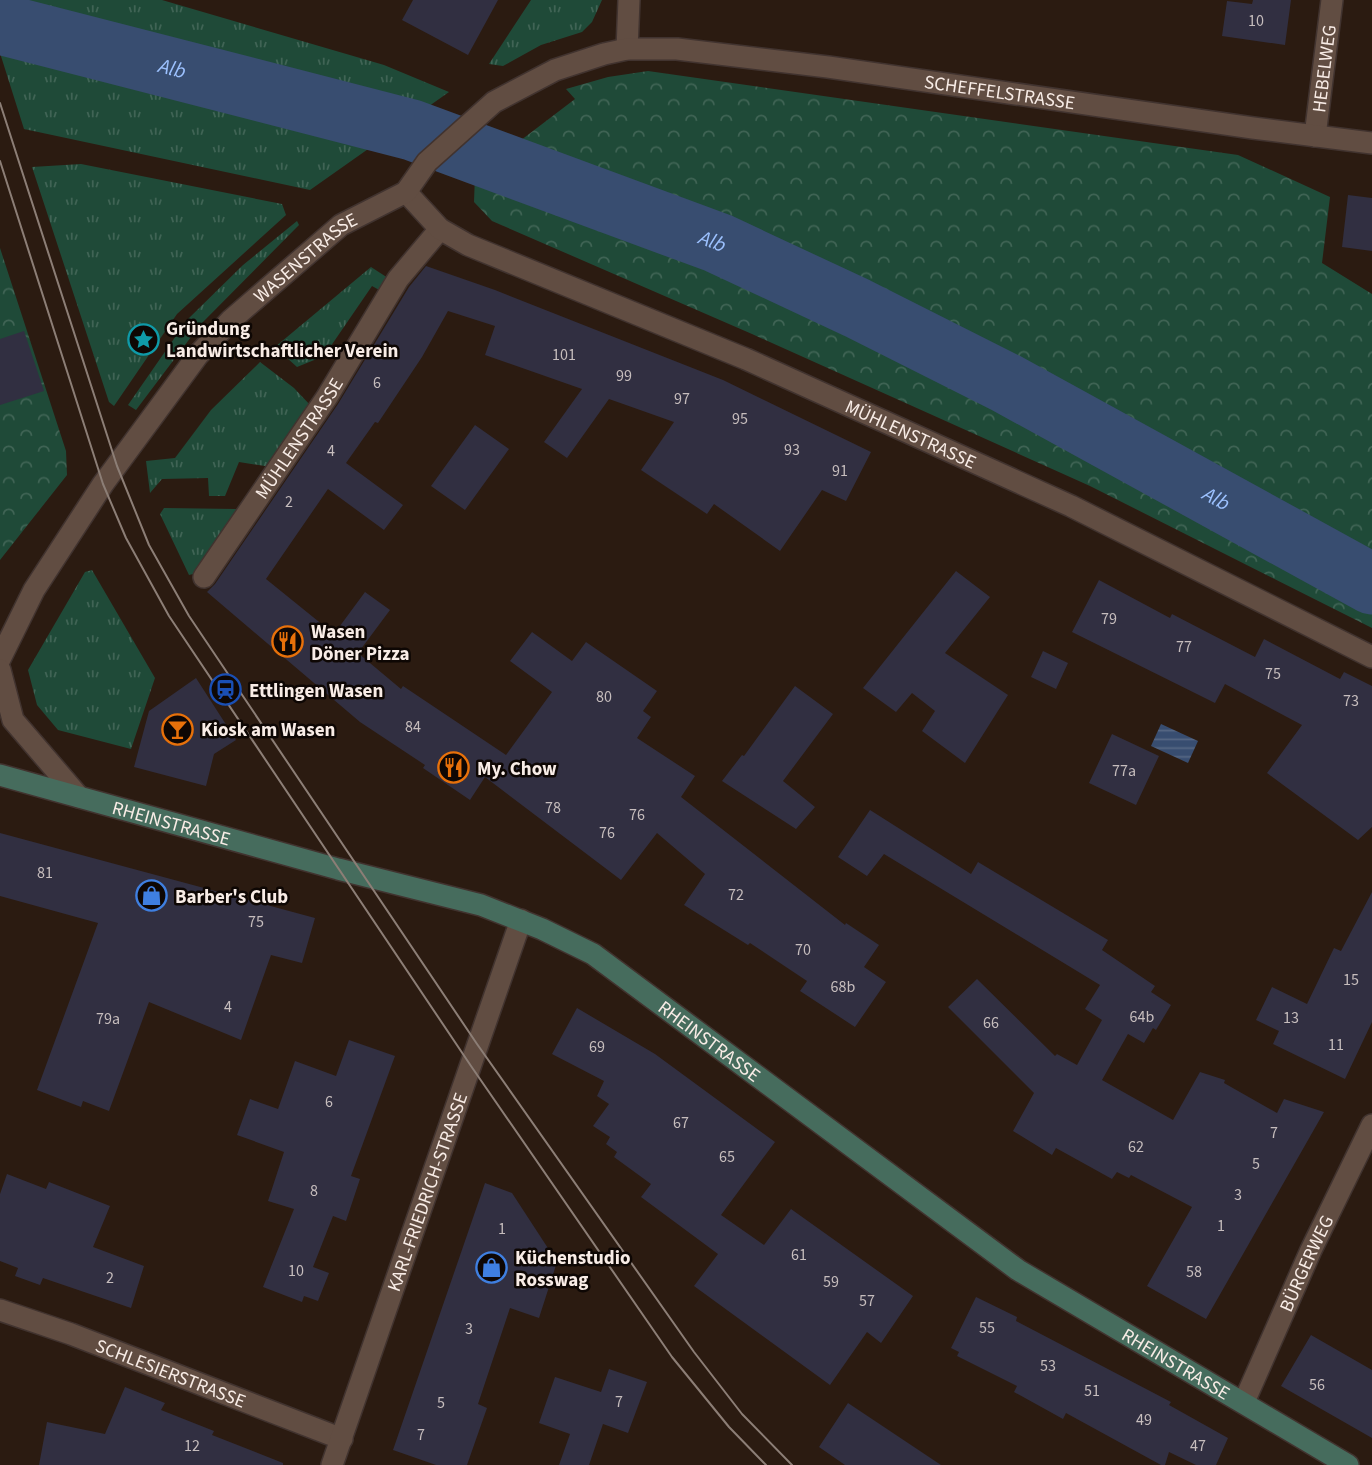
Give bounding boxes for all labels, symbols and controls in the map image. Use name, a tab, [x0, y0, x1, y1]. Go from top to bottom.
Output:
house number: 10	[1248, 10, 1264, 32]
street label: HEBELWEG	[1306, 23, 1344, 114]
water label: Alb	[154, 50, 189, 86]
street label: SCHEFFELSTRASSE	[922, 69, 1077, 117]
street label: WASENSTRASSE	[248, 207, 362, 310]
water label: Alb	[693, 222, 732, 260]
place label: Gründung Landwirtschaftlicher Verein	[166, 316, 399, 365]
place icon: Gründung Landwirtschaftlicher Verein	[126, 322, 160, 356]
house number: 101	[552, 344, 576, 366]
house number: 99	[616, 365, 632, 387]
house number: 6	[373, 372, 381, 394]
street label: MÜHLENSTRASSE	[249, 373, 350, 505]
house number: 97	[674, 388, 690, 410]
street label: MÜHLENSTRASSE	[840, 394, 980, 476]
house number: 95	[732, 408, 748, 430]
house number: 93	[784, 439, 800, 461]
house number: 4	[327, 440, 335, 462]
house number: 91	[832, 460, 848, 482]
water label: Alb	[1196, 478, 1236, 518]
house number: 2	[285, 491, 293, 513]
house number: 79	[1101, 608, 1117, 630]
place label: Wasen Döner Pizza	[311, 619, 410, 668]
restaurant icon: Wasen Döner Pizza	[271, 625, 305, 659]
house number: 77	[1176, 636, 1192, 658]
house number: 75	[1265, 663, 1281, 685]
station icon: Ettlingen Wasen	[209, 673, 243, 707]
place label: Ettlingen Wasen	[249, 678, 383, 705]
house number: 80	[596, 686, 612, 708]
house number: 73	[1343, 690, 1359, 712]
bar icon: Kiosk am Wasen	[161, 712, 195, 746]
house number: 84	[405, 716, 421, 738]
place label: Kiosk am Wasen	[201, 717, 335, 744]
restaurant icon: My. Chow	[437, 751, 471, 785]
place label: My. Chow	[477, 756, 557, 783]
house number: 77a	[1112, 760, 1136, 782]
street label: RHEINSTRASSE	[109, 795, 233, 853]
house number: 78	[545, 797, 561, 819]
house number: 76	[629, 804, 645, 826]
house number: 76	[599, 822, 615, 844]
house number: 81	[37, 862, 53, 884]
shop icon: Barber's Club	[135, 879, 169, 913]
place label: Barber's Club	[175, 884, 288, 911]
house number: 72	[728, 884, 744, 906]
house number: 75	[248, 911, 264, 933]
house number: 70	[795, 939, 811, 961]
house number: 15	[1343, 969, 1359, 991]
house number: 68b	[831, 976, 856, 998]
street label: RHEINSTRASSE	[652, 995, 766, 1089]
house number: 4	[224, 996, 232, 1018]
house number: 64b	[1130, 1006, 1155, 1028]
house number: 13	[1283, 1007, 1299, 1029]
house number: 79a	[96, 1008, 120, 1030]
house number: 66	[983, 1012, 999, 1034]
house number: 11	[1328, 1034, 1344, 1056]
house number: 69	[589, 1036, 605, 1058]
street label: KARL-FRIEDRICH-STRASSE	[381, 1089, 475, 1295]
house number: 6	[325, 1091, 333, 1113]
house number: 67	[673, 1112, 689, 1134]
house number: 7	[1270, 1122, 1278, 1144]
house number: 62	[1128, 1136, 1144, 1158]
house number: 65	[719, 1146, 735, 1168]
house number: 5	[1252, 1153, 1260, 1175]
house number: 8	[310, 1180, 318, 1202]
house number: 3	[1234, 1184, 1242, 1206]
street label: BÜRGERWEG	[1273, 1211, 1341, 1316]
house number: 1	[1217, 1215, 1225, 1237]
house number: 1	[498, 1218, 506, 1240]
house number: 61	[791, 1244, 807, 1266]
place label: Küchenstudio Rosswag	[515, 1245, 630, 1294]
shop icon: Küchenstudio Rosswag	[475, 1251, 509, 1285]
house number: 10	[288, 1260, 304, 1282]
house number: 58	[1186, 1261, 1202, 1283]
house number: 2	[106, 1267, 114, 1289]
house number: 59	[823, 1271, 839, 1293]
house number: 57	[859, 1290, 875, 1312]
house number: 55	[979, 1317, 995, 1339]
house number: 3	[465, 1318, 473, 1340]
street label: RHEINSTRASSE	[1116, 1322, 1235, 1407]
street label: SCHLESIERSTRASSE	[91, 1333, 250, 1415]
house number: 53	[1040, 1355, 1056, 1377]
house number: 56	[1309, 1374, 1325, 1396]
house number: 51	[1084, 1380, 1100, 1402]
house number: 7	[615, 1391, 623, 1413]
house number: 5	[437, 1392, 445, 1414]
house number: 49	[1136, 1409, 1152, 1431]
house number: 7	[417, 1424, 425, 1446]
house number: 12	[184, 1435, 200, 1457]
house number: 47	[1190, 1435, 1206, 1457]

